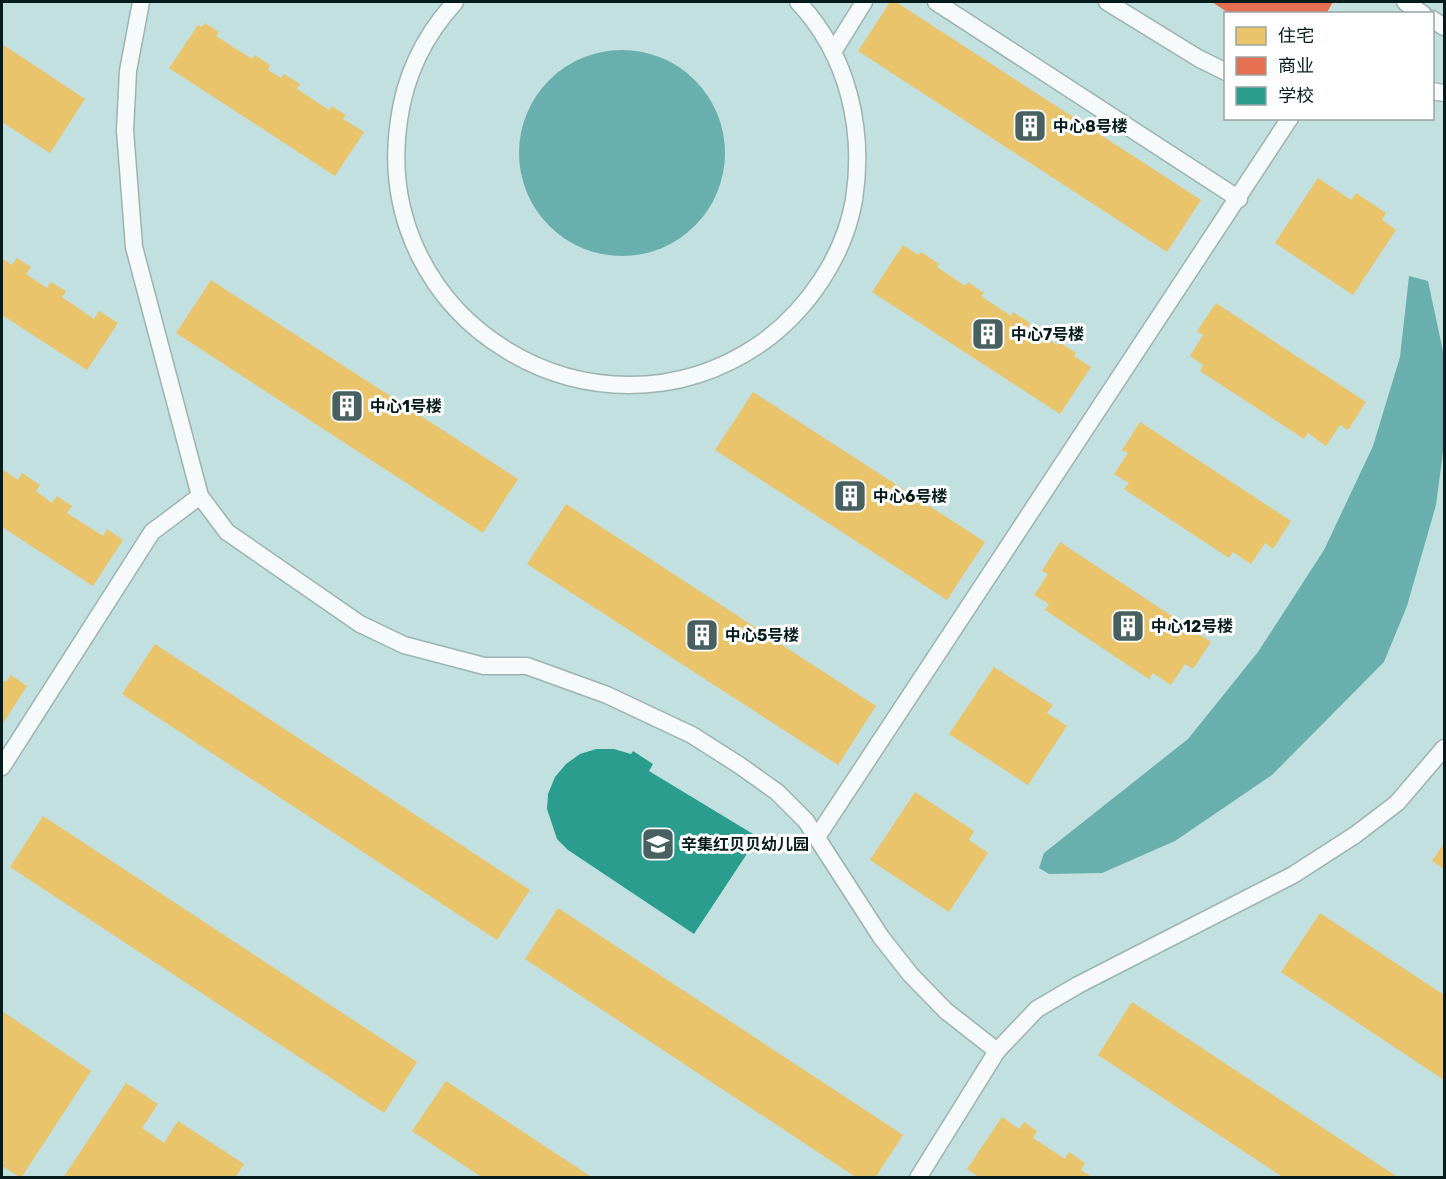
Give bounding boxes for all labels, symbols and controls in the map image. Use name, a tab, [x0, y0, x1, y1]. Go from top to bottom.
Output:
legend	[1224, 12, 1434, 120]
text: 住宅	[1278, 25, 1314, 47]
text: 商业	[1278, 55, 1314, 77]
text: 学校	[1278, 85, 1314, 107]
building icon: 中心8号楼	[1012, 108, 1048, 144]
place label: 中心8号楼	[1053, 117, 1128, 136]
building icon: 中心7号楼	[970, 316, 1006, 352]
place label: 中心7号楼	[1011, 325, 1084, 344]
building icon: 中心1号楼	[329, 388, 365, 424]
place label: 中心1号楼	[370, 397, 442, 416]
building icon: 中心6号楼	[832, 478, 868, 514]
place label: 中心6号楼	[873, 487, 947, 506]
building icon: 中心12号楼	[1110, 608, 1146, 644]
building icon: 中心5号楼	[684, 617, 720, 653]
place label: 中心12号楼	[1151, 617, 1233, 636]
place label: 中心5号楼	[725, 626, 799, 645]
school or university icon: 辛集红贝贝幼儿园	[640, 826, 676, 862]
place label: 辛集红贝贝幼儿园	[681, 835, 809, 854]

